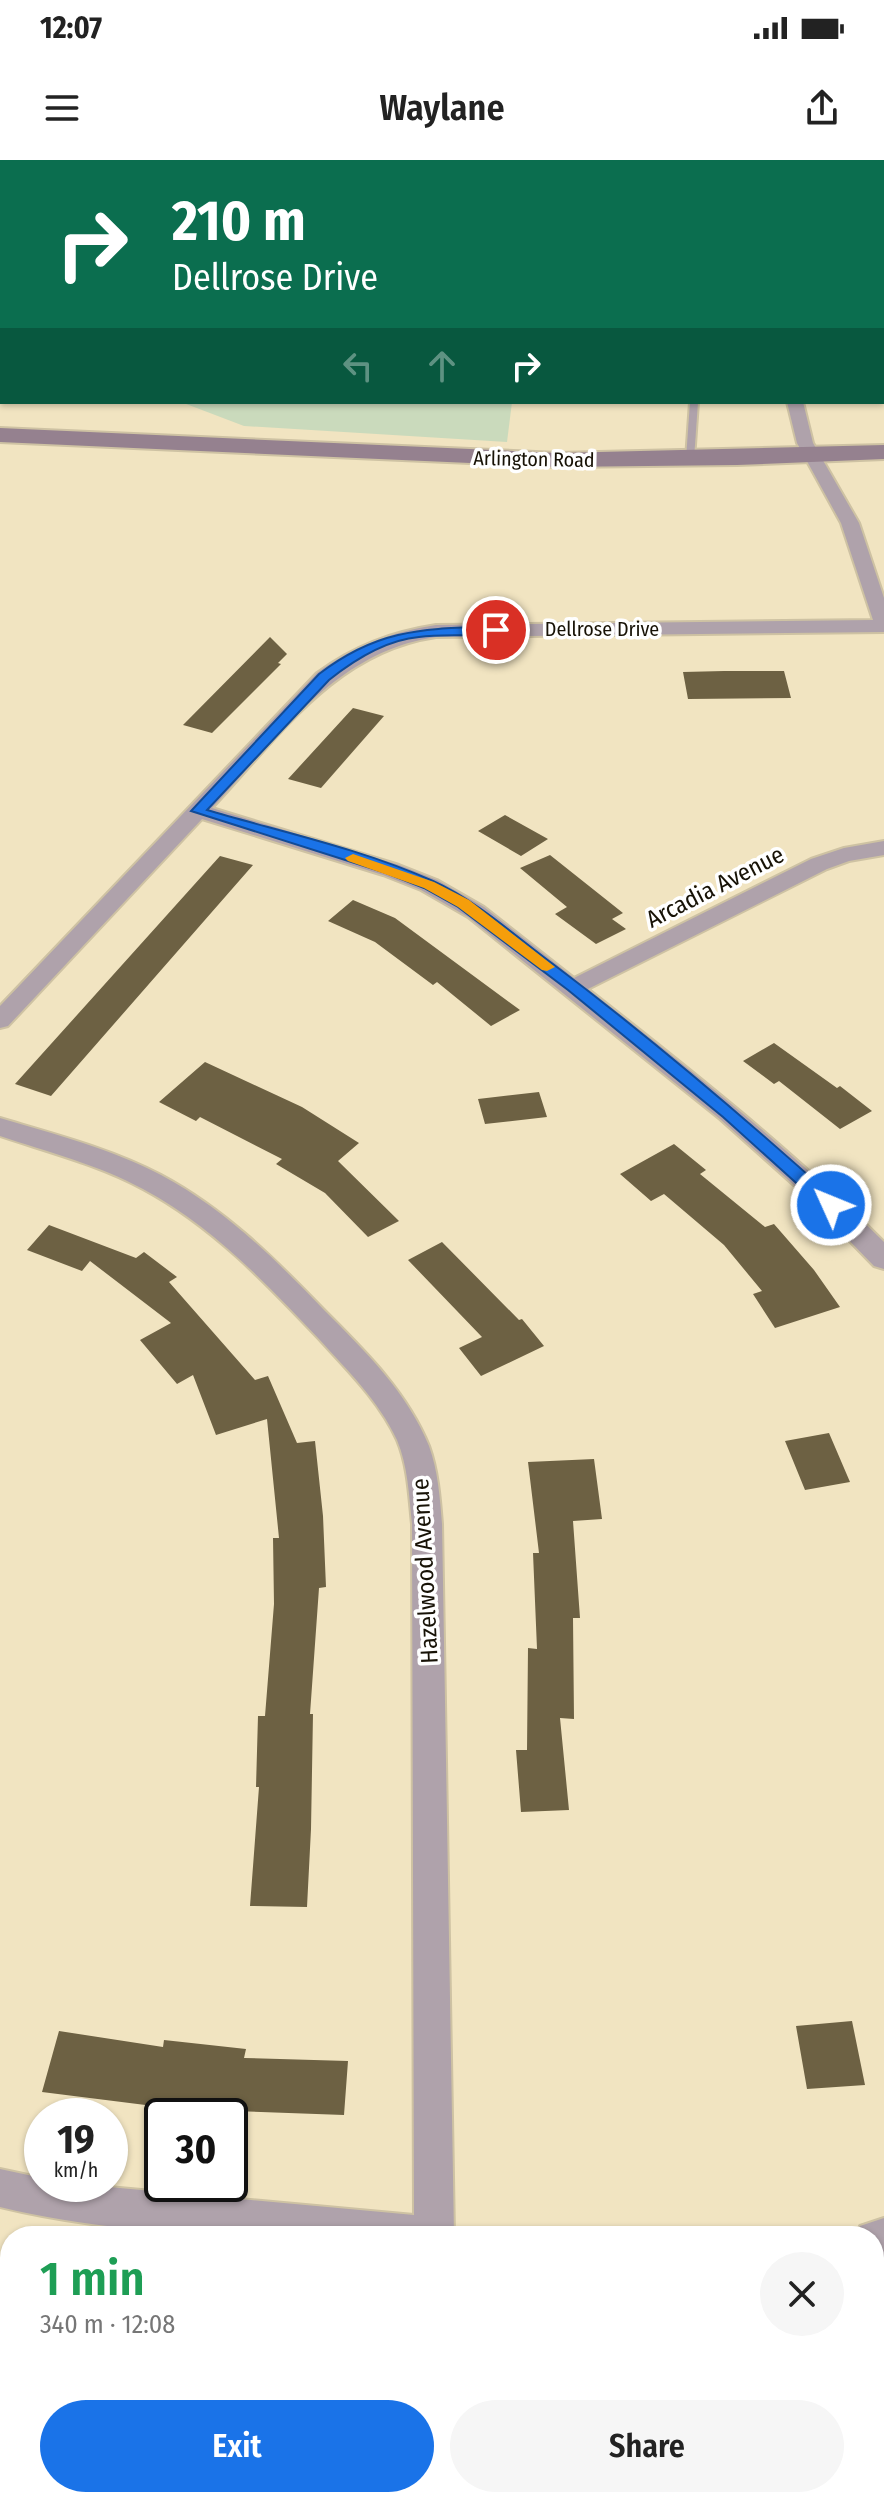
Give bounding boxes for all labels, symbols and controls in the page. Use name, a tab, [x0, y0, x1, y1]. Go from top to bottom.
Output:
text: 12:07	[40, 10, 102, 46]
icon: menu	[40, 86, 84, 130]
text: Waylane	[379, 86, 505, 130]
icon: share	[800, 86, 844, 130]
text: 210 m	[172, 188, 306, 255]
icon: right	[40, 192, 144, 296]
text: Dellrose Drive	[172, 256, 378, 300]
icon: left	[336, 344, 380, 388]
icon: ahead	[420, 344, 464, 388]
icon: right	[504, 344, 548, 388]
street label: Arlington Road	[473, 446, 595, 472]
pin	[462, 596, 530, 664]
icon: arrive	[474, 608, 518, 652]
street label: Dellrose Drive	[545, 617, 659, 641]
street label: Arcadia Avenue	[642, 840, 788, 934]
position arrow	[789, 1163, 873, 1247]
street label: Hazelwood Avenue	[406, 1478, 444, 1664]
speed limit sign: 30	[144, 2098, 248, 2202]
text: 19	[57, 2116, 95, 2164]
text: km/h	[54, 2158, 98, 2182]
text: 1 min	[40, 2250, 145, 2308]
button: close	[760, 2252, 844, 2336]
text: 340 m · 12:08	[40, 2309, 175, 2340]
button: Exit	[40, 2400, 434, 2492]
button: Share	[450, 2400, 844, 2492]

